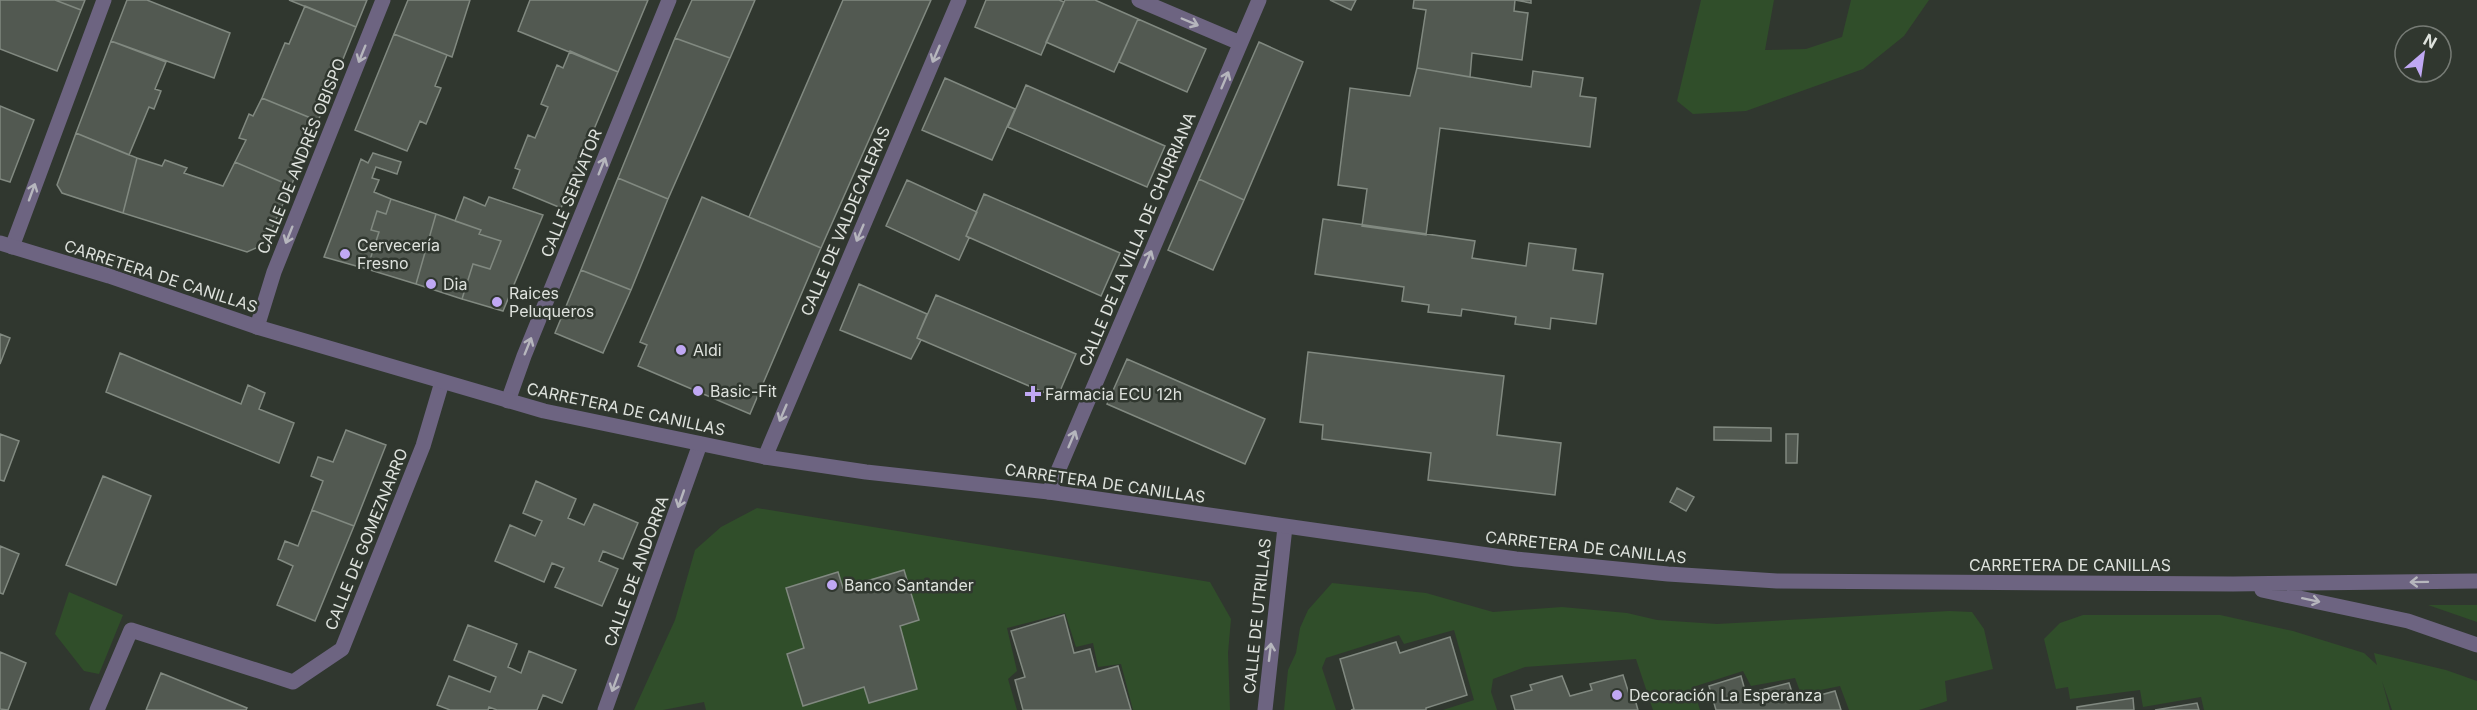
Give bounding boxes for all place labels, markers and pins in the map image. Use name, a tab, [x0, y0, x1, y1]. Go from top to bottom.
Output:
place label: Cervecería Fresno	[357, 235, 440, 273]
marker: Cervecería Fresno	[338, 247, 352, 261]
place label: Dia	[443, 274, 467, 294]
marker: Dia	[424, 277, 438, 291]
place label: Raices Peluqueros	[509, 283, 594, 321]
marker: Raices Peluqueros	[490, 295, 504, 309]
place label: Aldi	[693, 340, 722, 360]
marker: Aldi	[674, 343, 688, 357]
place label: Basic-Fit	[710, 381, 777, 401]
marker: Basic-Fit	[691, 384, 705, 398]
place label: Farmacia ECU 12h	[1045, 384, 1182, 404]
marker: Farmacia ECU 12h	[1026, 387, 1040, 401]
place label: Banco Santander	[844, 575, 974, 595]
marker: Banco Santander	[825, 578, 839, 592]
place label: Decoración La Esperanza	[1629, 685, 1822, 705]
marker: Decoración La Esperanza	[1610, 688, 1624, 702]

